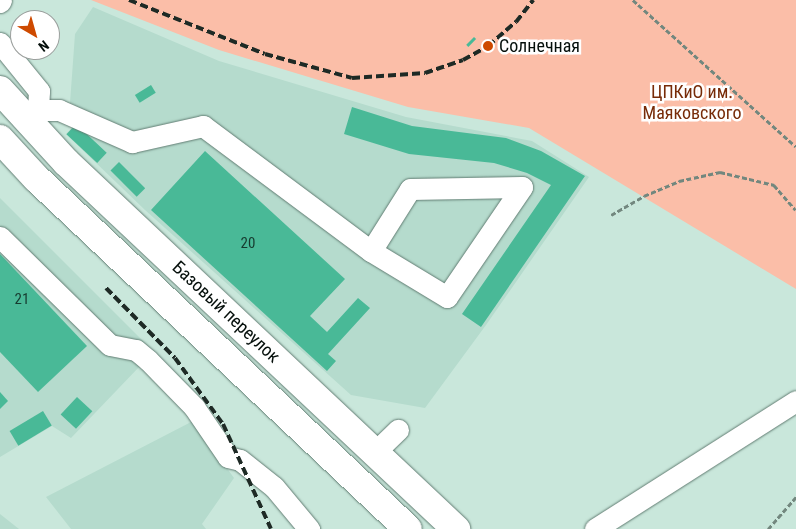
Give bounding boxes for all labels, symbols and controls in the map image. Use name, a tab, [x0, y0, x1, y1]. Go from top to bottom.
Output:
north arrow	[10, 10, 60, 60]
place label: Солнечная	[499, 35, 580, 57]
text: N	[35, 37, 52, 55]
marker: Солнечная	[481, 39, 495, 53]
park label: ЦПКиО им. Маяковского	[643, 82, 741, 125]
house number: 20	[241, 235, 255, 253]
street label: Базовый переулок	[168, 257, 284, 367]
house number: 21	[15, 291, 29, 309]

